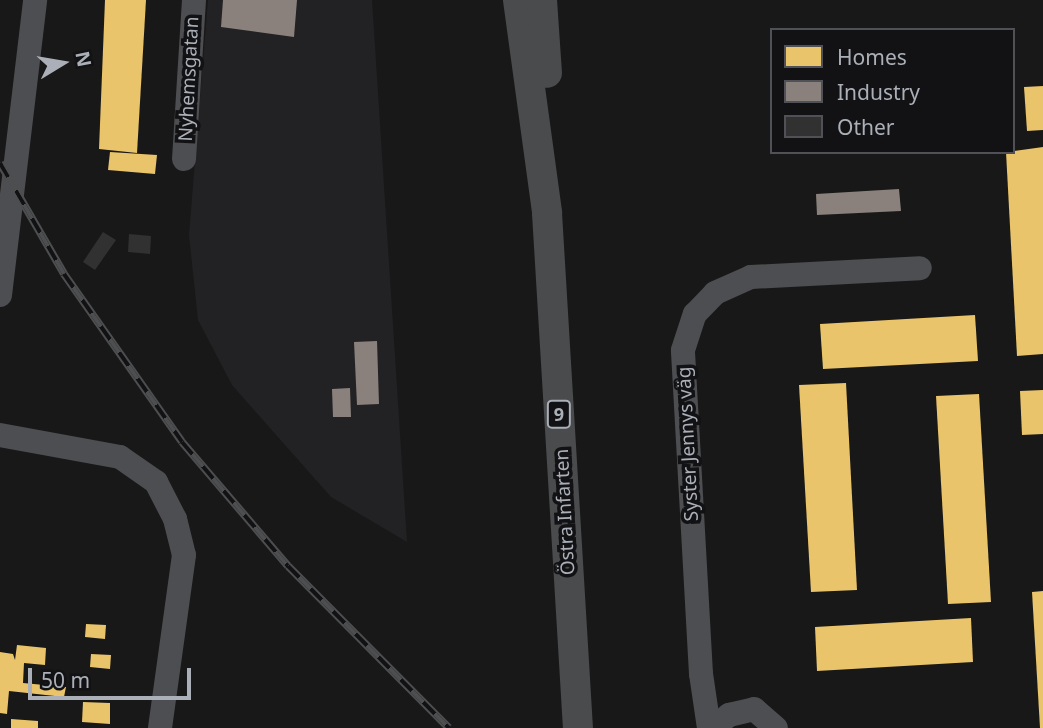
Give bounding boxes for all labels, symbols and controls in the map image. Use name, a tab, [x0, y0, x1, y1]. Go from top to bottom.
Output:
street label: Nyhemsgatan	[174, 16, 204, 142]
north arrow	[28, 28, 98, 98]
legend	[770, 28, 1015, 154]
text: Homes	[837, 43, 907, 71]
text: N	[69, 49, 98, 69]
text: Industry	[837, 78, 920, 106]
text: Other	[837, 113, 894, 141]
street label: Syster Jennys väg	[673, 366, 703, 522]
road number: 9	[547, 400, 571, 428]
street label: Östra Infarten	[550, 448, 580, 576]
scale bar	[32, 654, 194, 698]
text: 50 m	[41, 666, 90, 694]

